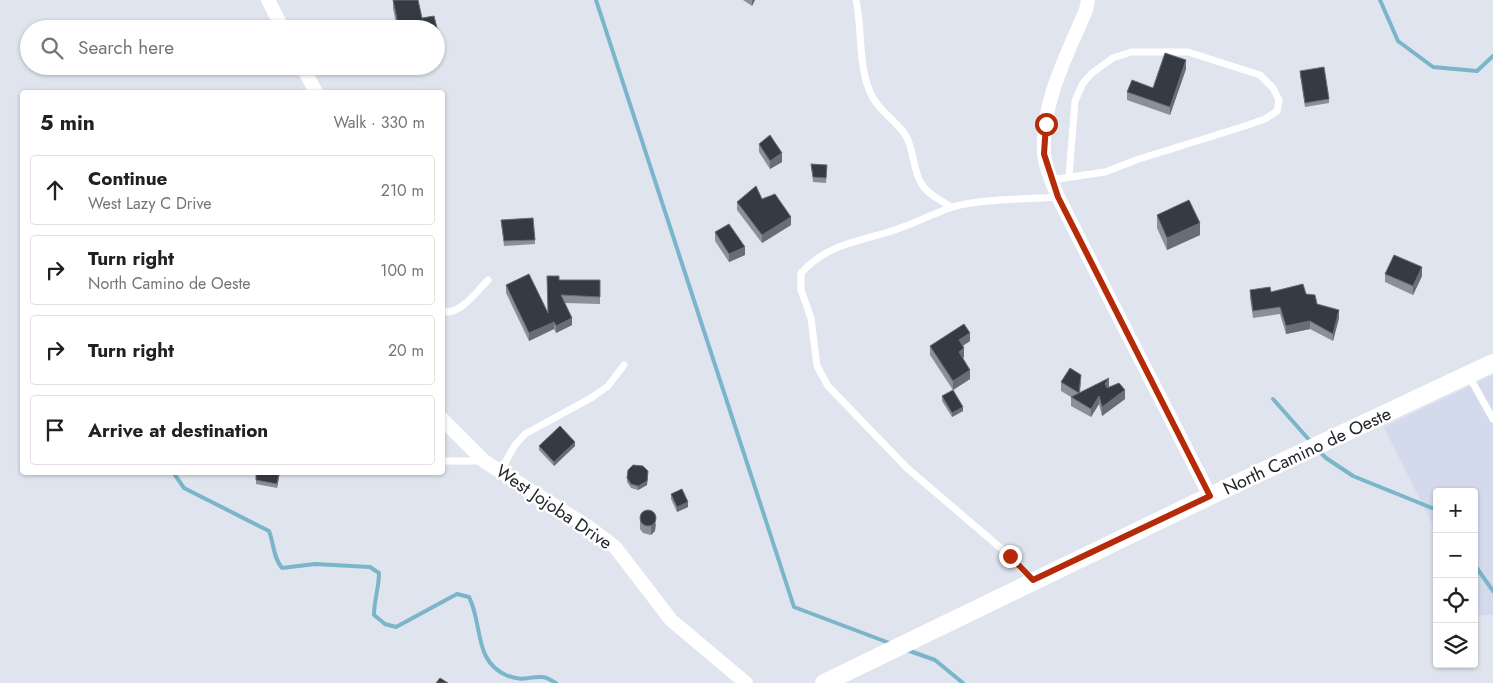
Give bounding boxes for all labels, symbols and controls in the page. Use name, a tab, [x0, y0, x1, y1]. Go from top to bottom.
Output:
search box	[20, 20, 445, 75]
icon: search	[38, 34, 66, 62]
text: Search here	[78, 34, 174, 61]
text: 5 min	[40, 108, 95, 138]
text: Walk · 330 m	[334, 111, 425, 134]
route start	[1035, 113, 1058, 136]
text: Continue	[88, 165, 167, 192]
icon: ahead	[41, 176, 69, 204]
text: 210 m	[381, 179, 424, 202]
text: West Lazy C Drive	[88, 192, 212, 215]
text: Turn right	[88, 245, 174, 272]
icon: right	[41, 256, 69, 284]
text: 100 m	[380, 259, 424, 282]
text: North Camino de Oeste	[88, 272, 250, 295]
icon: right	[41, 336, 69, 364]
text: Turn right	[88, 337, 174, 364]
text: 20 m	[388, 339, 424, 362]
street label: North Camino de Oeste	[1219, 401, 1395, 501]
icon: arrive	[41, 416, 69, 444]
text: Arrive at destination	[88, 417, 268, 444]
street label: West Jojoba Drive	[491, 458, 617, 556]
map controls	[1433, 488, 1478, 668]
button: +	[1433, 488, 1478, 533]
button: −	[1433, 533, 1478, 578]
route end	[999, 545, 1022, 568]
button: locate	[1433, 578, 1478, 623]
button: layers	[1433, 623, 1478, 668]

